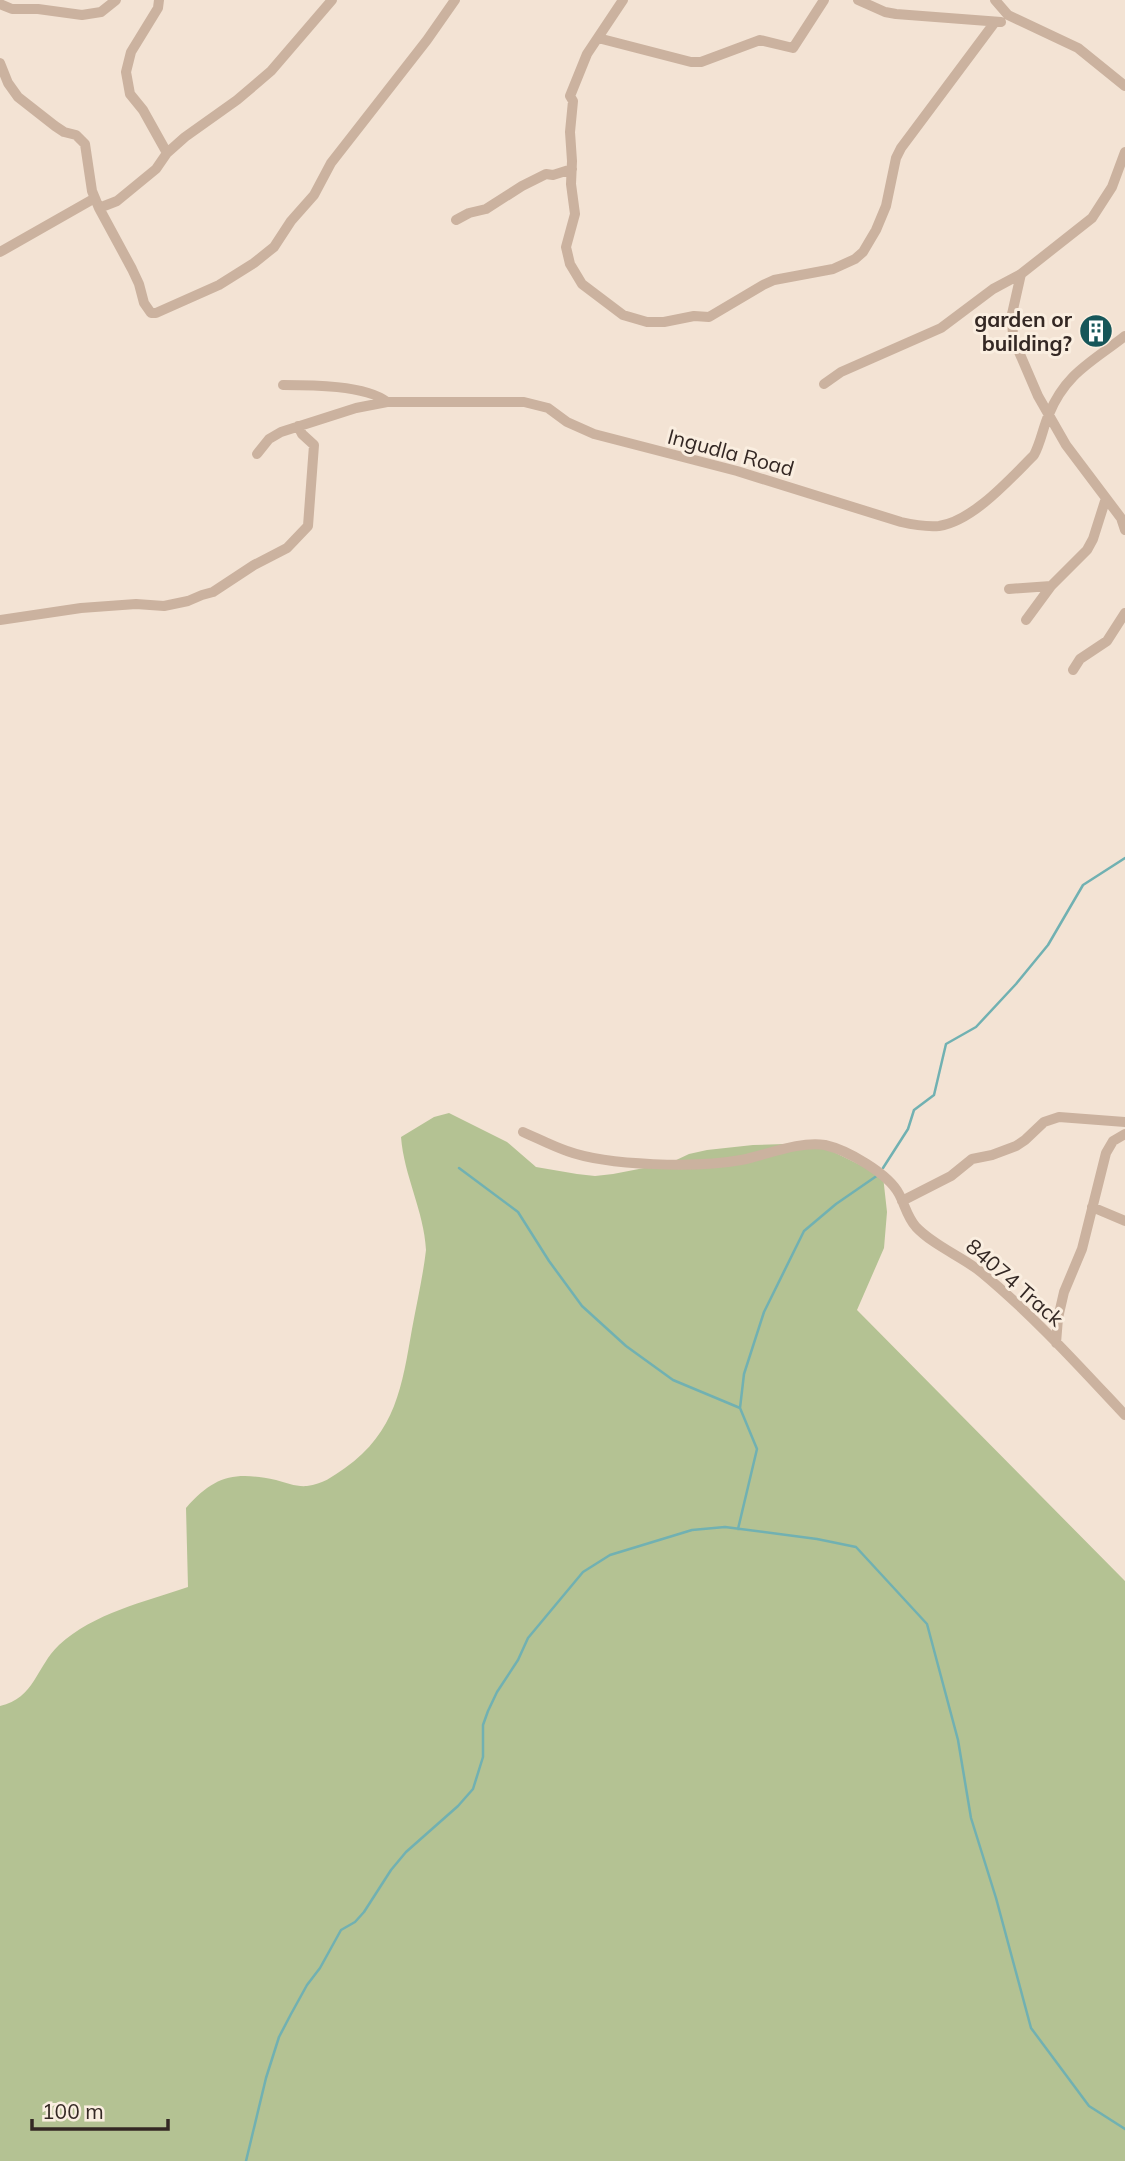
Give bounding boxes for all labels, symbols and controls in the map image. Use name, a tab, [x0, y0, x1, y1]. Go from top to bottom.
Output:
place label: garden or building?	[974, 306, 1073, 356]
building icon: garden or building?	[1077, 312, 1115, 350]
street label: Ingudla Road	[665, 423, 797, 481]
street label: 84074 Track	[961, 1233, 1069, 1332]
scale bar	[32, 2088, 168, 2132]
text: 100 m	[42, 2098, 104, 2124]

